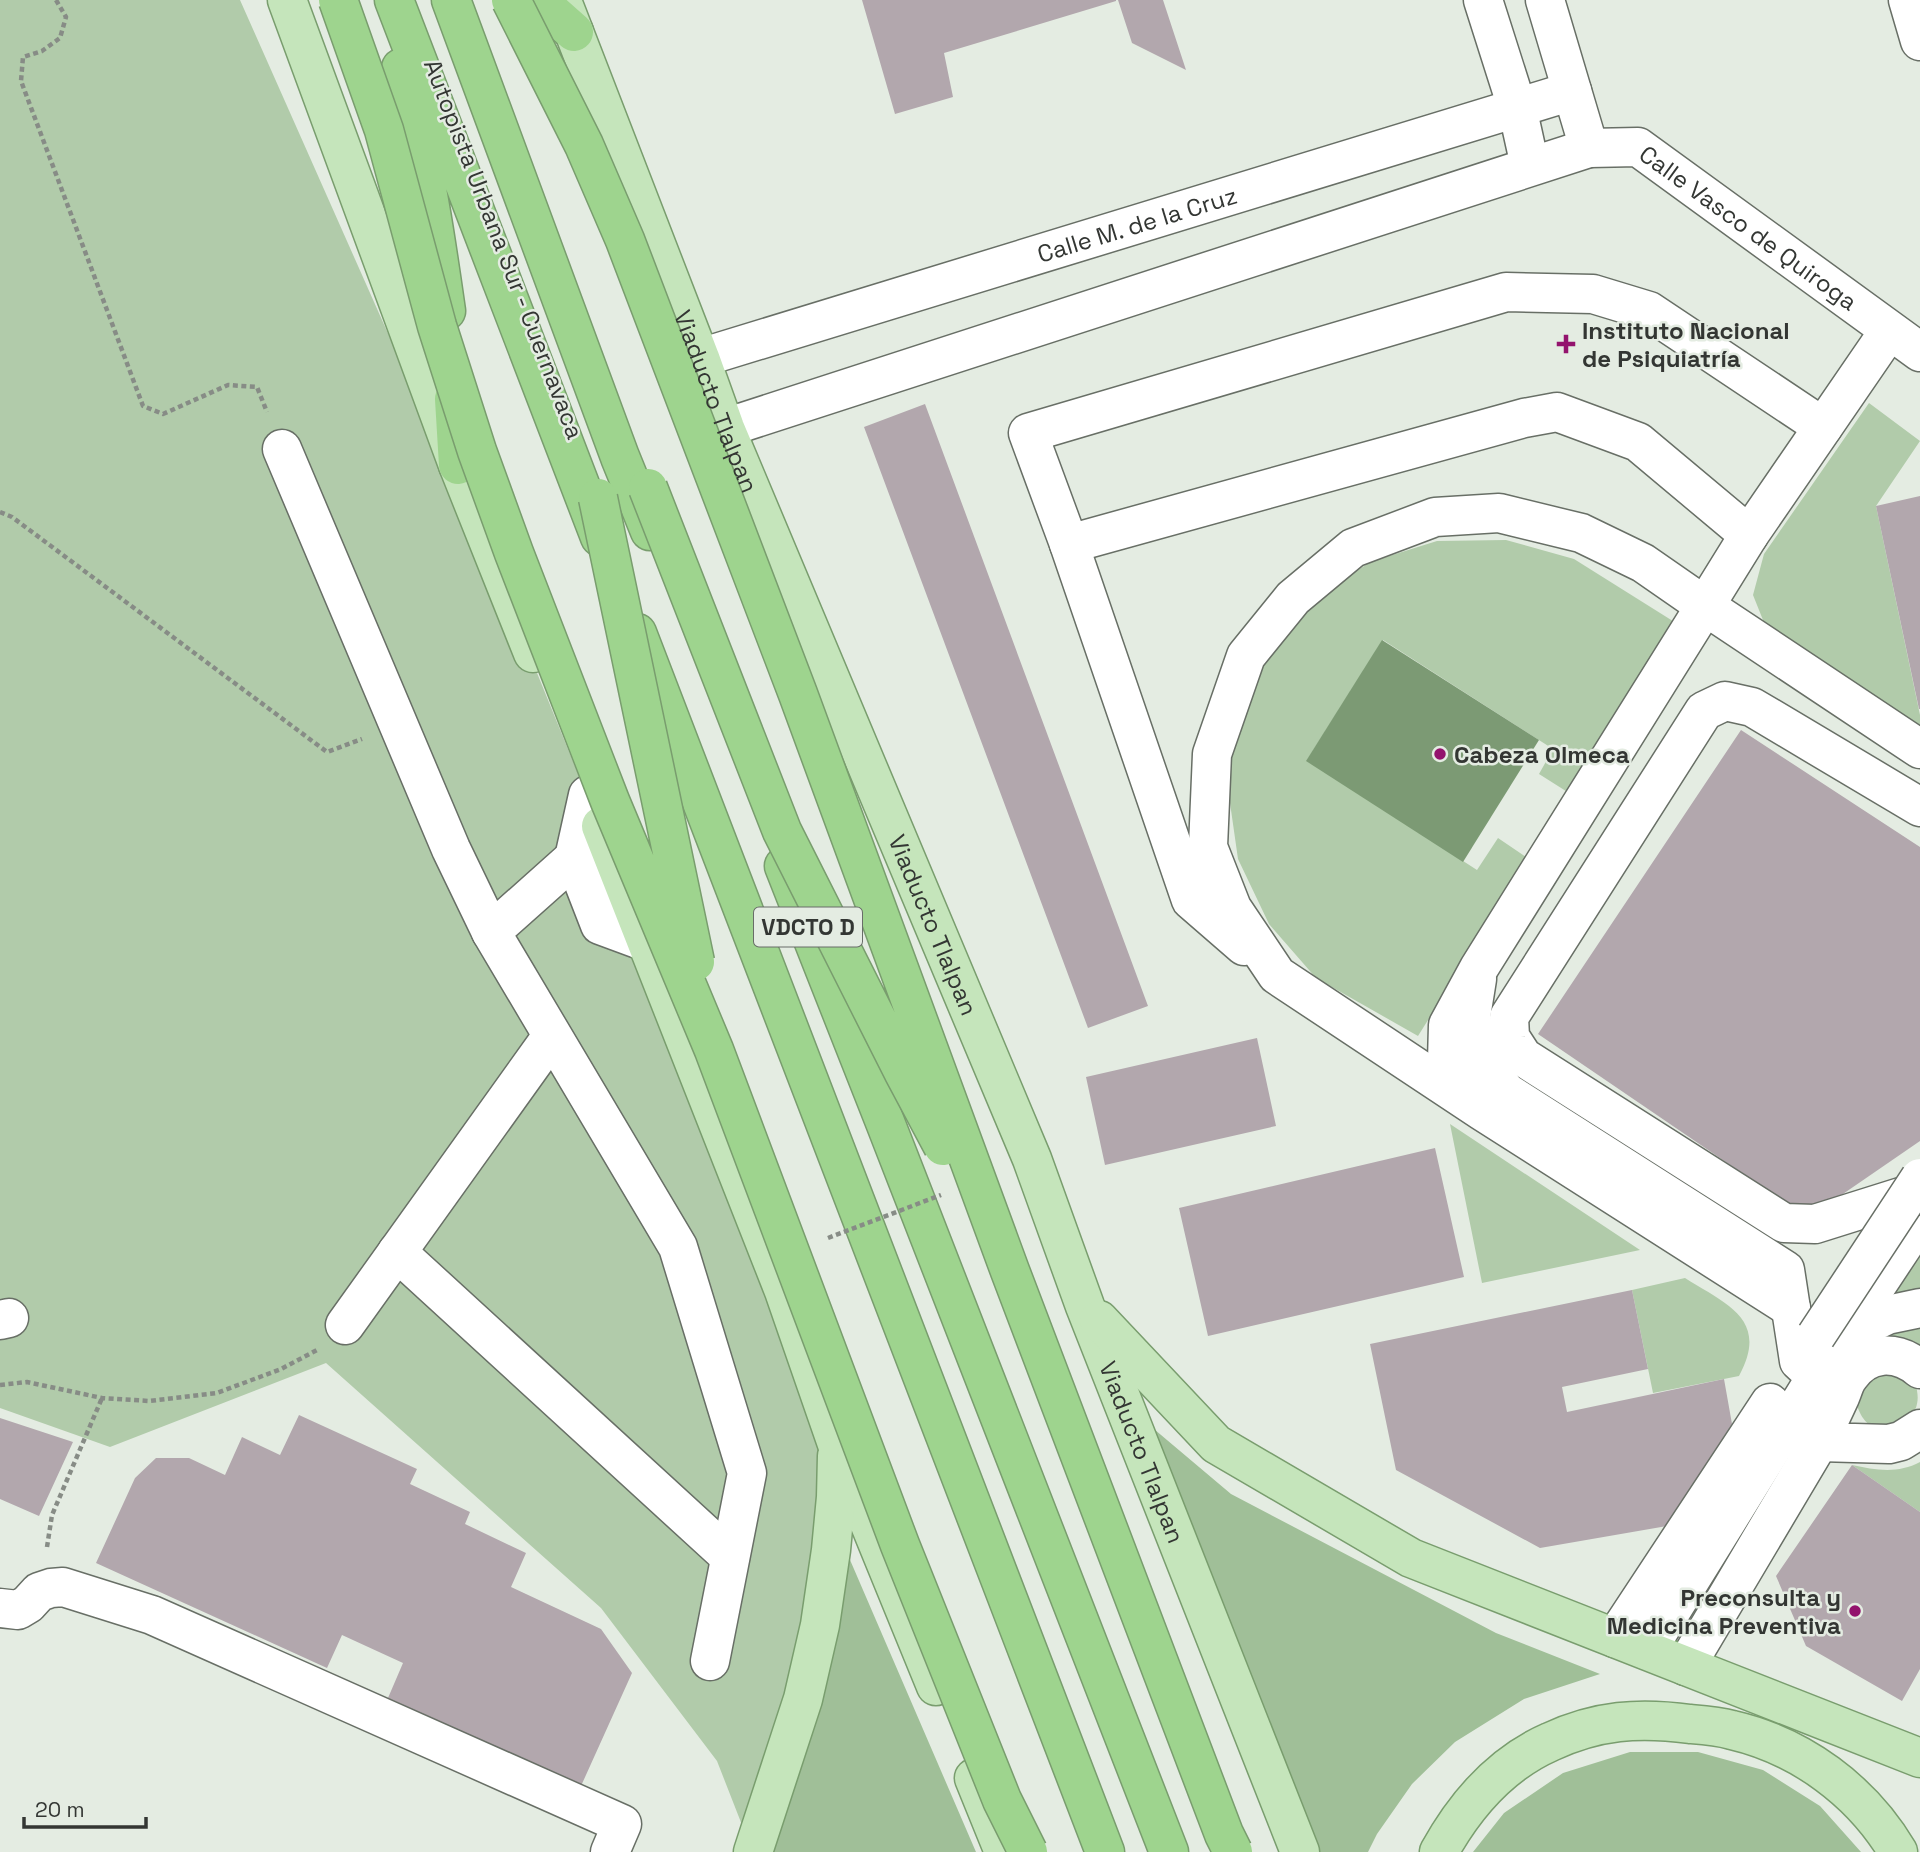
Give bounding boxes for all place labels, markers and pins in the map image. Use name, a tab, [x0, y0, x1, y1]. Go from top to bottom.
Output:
place label: Instituto Nacional de Psiquiatría	[1582, 315, 1790, 374]
marker: Instituto Nacional de Psiquiatría	[1556, 334, 1576, 354]
place label: Cabeza Olmeca	[1454, 739, 1630, 770]
marker: Cabeza Olmeca	[1432, 746, 1448, 762]
place label: Preconsulta y Medicina Preventiva	[1607, 1582, 1841, 1641]
marker: Preconsulta y Medicina Preventiva	[1847, 1603, 1863, 1619]

